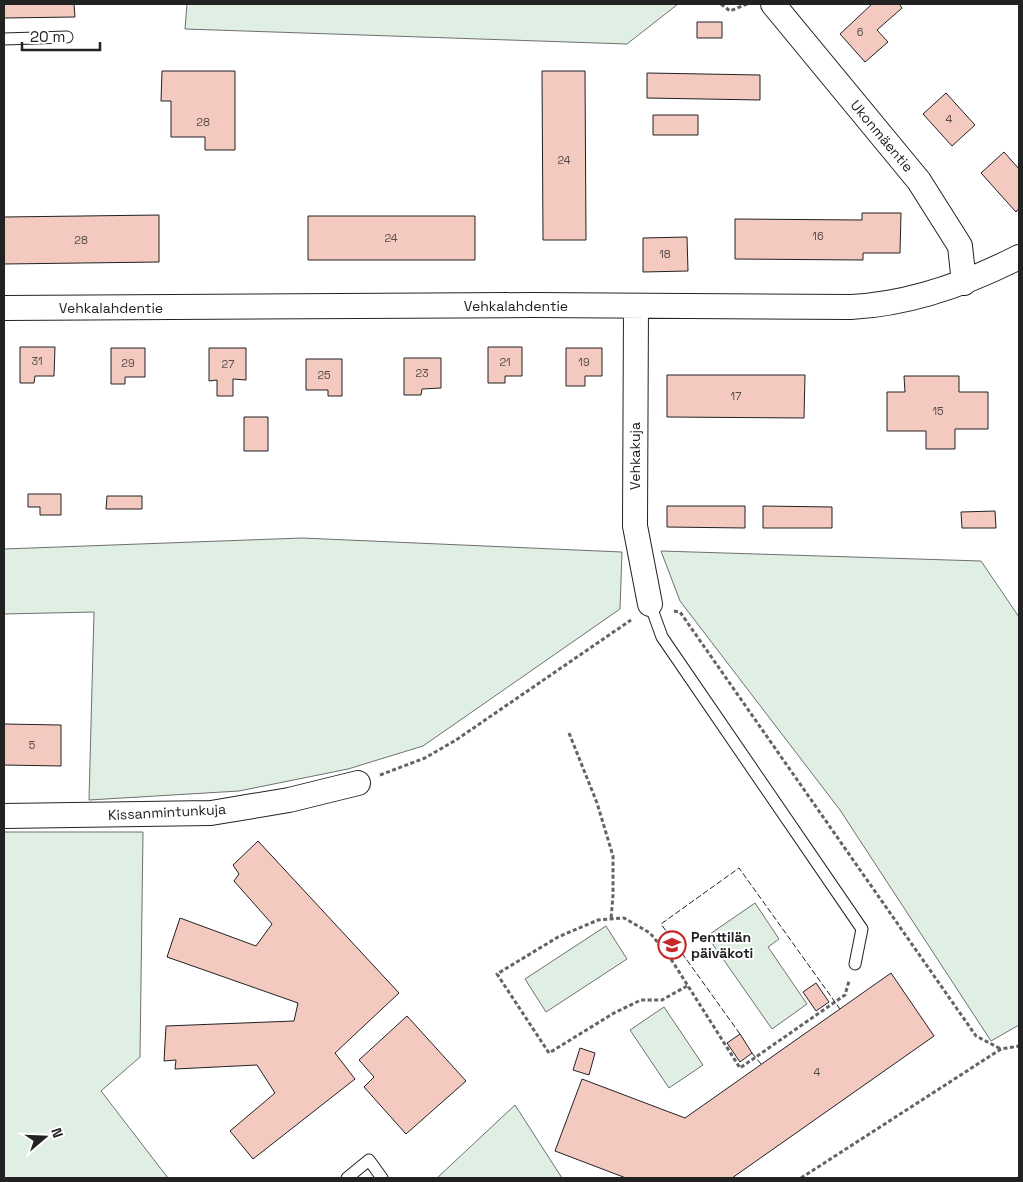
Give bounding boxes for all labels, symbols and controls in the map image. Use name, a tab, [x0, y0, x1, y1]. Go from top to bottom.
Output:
scale bar	[22, 20, 100, 52]
house number: 6	[857, 25, 864, 39]
text: 20 m	[30, 27, 65, 46]
street label: Ukonmäentie	[847, 96, 917, 176]
house number: 4	[946, 112, 953, 126]
house number: 28	[196, 115, 210, 129]
house number: 24	[557, 153, 571, 167]
house number: 16	[812, 229, 824, 243]
house number: 24	[384, 231, 398, 245]
house number: 28	[74, 233, 88, 247]
house number: 18	[659, 247, 671, 261]
street label: Vehkalahdentie	[464, 297, 568, 315]
street label: Vehkalahdentie	[59, 299, 163, 317]
house number: 31	[31, 354, 43, 368]
house number: 21	[499, 355, 511, 369]
house number: 19	[578, 355, 590, 369]
house number: 29	[121, 356, 135, 370]
house number: 27	[222, 357, 234, 371]
house number: 23	[415, 366, 429, 380]
house number: 25	[317, 368, 331, 382]
house number: 17	[731, 389, 741, 403]
house number: 15	[932, 404, 944, 418]
street label: Vehkakuja	[626, 422, 644, 490]
house number: 5	[29, 738, 36, 752]
street label: Kissanmintunkuja	[107, 800, 227, 824]
place label: Penttilän päiväkoti	[691, 928, 753, 962]
school or university icon: Penttilän päiväkoti	[657, 930, 687, 960]
house number: 4	[814, 1065, 821, 1079]
north arrow	[20, 1112, 70, 1162]
text: N	[47, 1125, 67, 1140]

